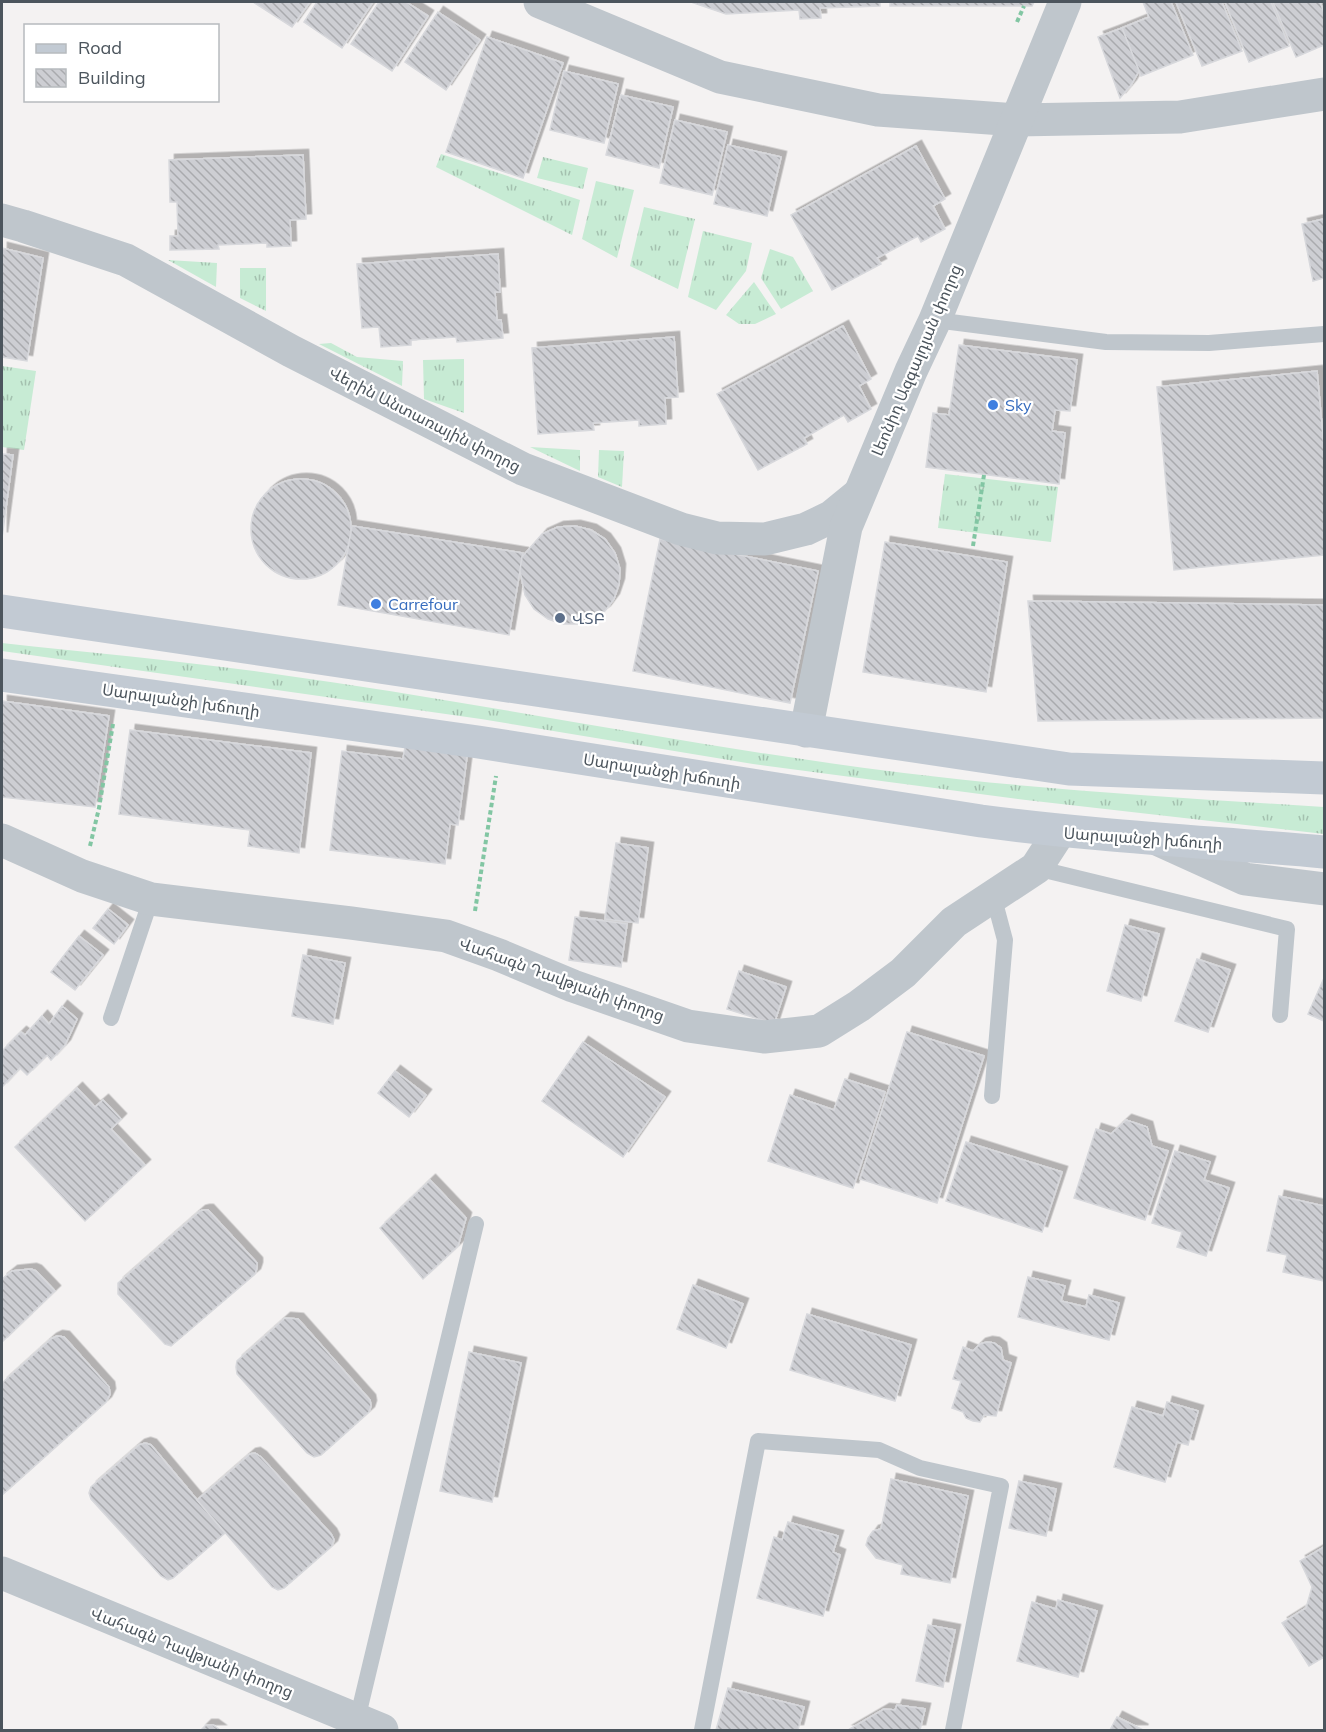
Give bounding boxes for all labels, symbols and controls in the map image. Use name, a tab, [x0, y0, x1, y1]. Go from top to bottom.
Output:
legend	[24, 24, 219, 102]
text: Road	[78, 36, 122, 59]
text: Building	[78, 66, 146, 89]
street label: Լեոնիդ Ազգալդյան փողոց	[866, 261, 966, 459]
street label: Վերին Անտառային փողոց	[326, 362, 524, 476]
place label: Sky	[1005, 395, 1032, 415]
marker: Sky	[986, 398, 1000, 412]
place label: Carrefour	[388, 594, 458, 614]
marker: Carrefour	[369, 597, 383, 611]
place label: ՎՏԲ	[572, 608, 605, 628]
marker: ՎՏԲ	[553, 611, 567, 625]
street label: Սարալանջի խճուղի	[101, 679, 261, 721]
street label: Սարալանջի խճուղի	[582, 749, 742, 793]
street label: Սարալանջի խճուղի	[1063, 822, 1223, 854]
street label: Վահագն Դավթյանի փողոց	[457, 933, 667, 1025]
street label: Վահագն Դավթյանի փողոց	[88, 1602, 296, 1702]

